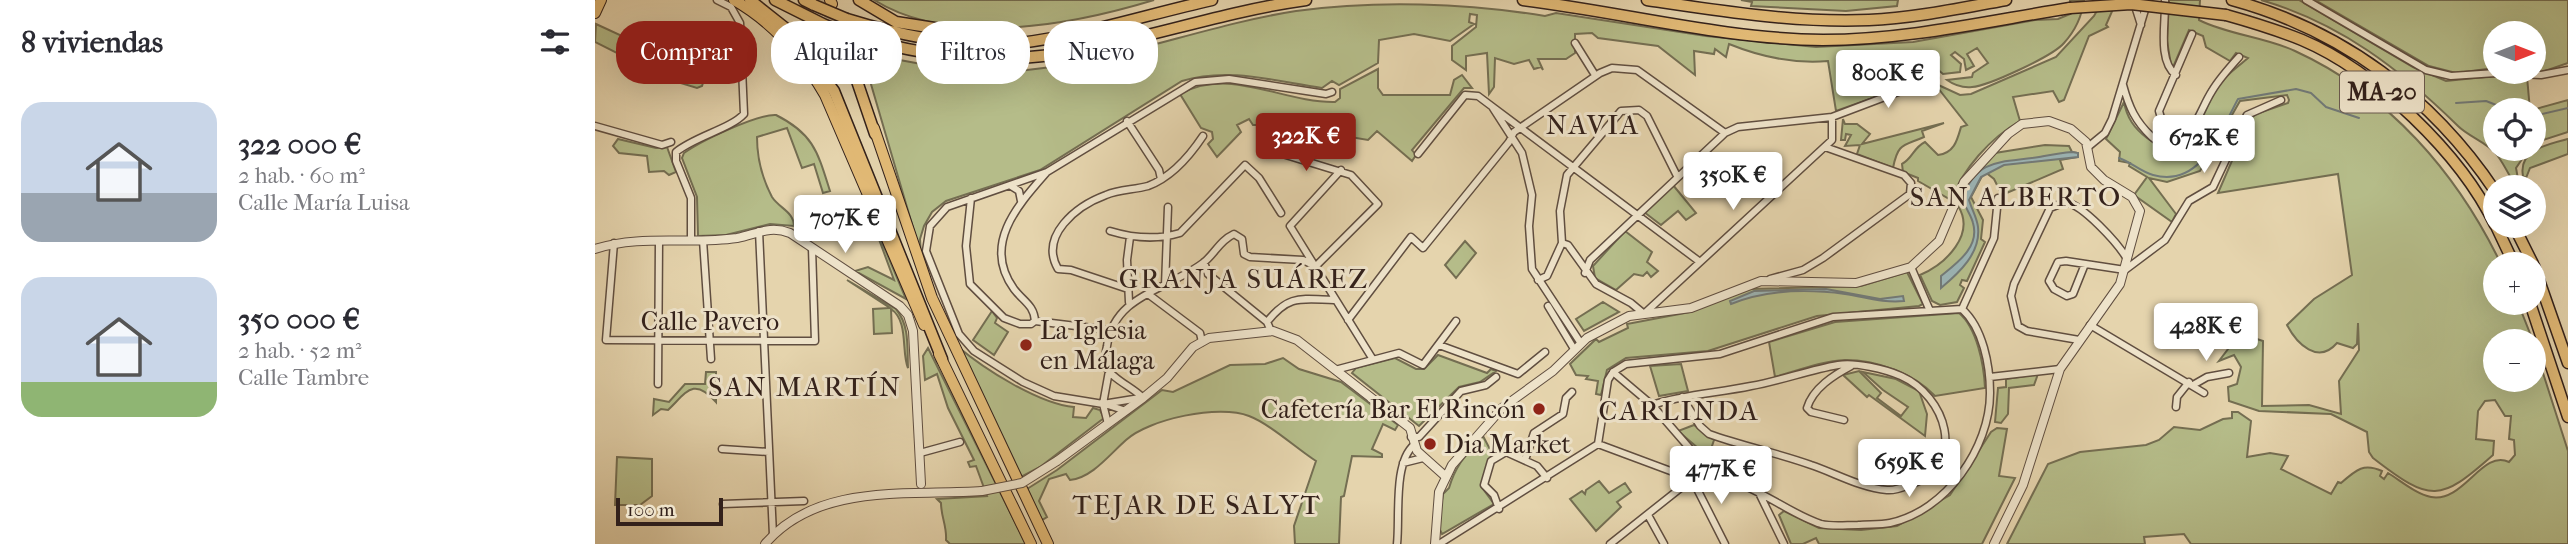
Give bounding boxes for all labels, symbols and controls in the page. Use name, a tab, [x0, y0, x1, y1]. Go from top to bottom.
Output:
chip: Comprar	[616, 21, 757, 84]
chip: Alquilar	[771, 21, 902, 84]
chip: Filtros	[916, 21, 1030, 84]
chip: Nuevo	[1044, 21, 1158, 84]
north arrow	[2483, 21, 2546, 84]
map controls	[2483, 21, 2546, 392]
icon: filters	[536, 23, 574, 61]
text: 8 viviendas	[21, 25, 163, 60]
pin: 800K €	[1831, 50, 1945, 110]
text: 800K €	[1852, 59, 1924, 86]
road number: MA-20	[2340, 72, 2424, 112]
button: locate	[2483, 98, 2546, 161]
district label: NAVIA	[1546, 108, 1640, 141]
pin: 322K €	[1249, 114, 1363, 173]
pin: 672K €	[2147, 116, 2261, 175]
text: 322K €	[1272, 122, 1340, 149]
text: 672K €	[2169, 124, 2239, 151]
text: 322 000 €	[238, 127, 362, 162]
icon: home	[77, 130, 161, 214]
pin: 350K €	[1676, 152, 1790, 212]
text: 350K €	[1699, 161, 1767, 188]
text: 2 hab. · 60 m²	[238, 162, 365, 189]
button: layers	[2483, 175, 2546, 238]
district label: SAN ALBERTO	[1910, 180, 2122, 213]
text: Calle María Luisa	[238, 189, 410, 216]
pin: 707K €	[788, 196, 902, 255]
text: 707K €	[810, 204, 880, 231]
button: +	[2483, 252, 2546, 315]
district label: GRANJA SUÁREZ	[1119, 262, 1369, 295]
text: 350 000 €	[238, 302, 360, 337]
pin: 428K €	[2149, 304, 2263, 363]
icon: home	[77, 305, 161, 389]
street label: Calle Pavero	[641, 306, 779, 337]
text: 428K €	[2170, 312, 2242, 339]
place label: La Iglesia en Málaga	[1040, 315, 1155, 376]
button: −	[2483, 329, 2546, 392]
text: 2 hab. · 52 m²	[238, 337, 362, 364]
marker: La Iglesia en Málaga	[1018, 337, 1034, 353]
text: Calle Tambre	[238, 364, 369, 391]
district label: SAN MARTÍN	[708, 370, 902, 403]
place label: Cafetería Bar El Rincón	[1261, 394, 1525, 425]
district label: CARLINDA	[1598, 394, 1760, 427]
marker: Cafetería Bar El Rincón	[1531, 401, 1547, 417]
place label: Dia Market	[1444, 429, 1572, 460]
marker: Dia Market	[1422, 436, 1438, 452]
pin: 659K €	[1852, 440, 1966, 499]
pin: 477K €	[1664, 447, 1778, 506]
text: 659K €	[1874, 448, 1944, 475]
text: 477K €	[1686, 455, 1756, 482]
district label: TEJAR DE SALYT	[1072, 488, 1322, 521]
scale bar	[616, 495, 723, 527]
text: 100 m	[627, 499, 675, 521]

